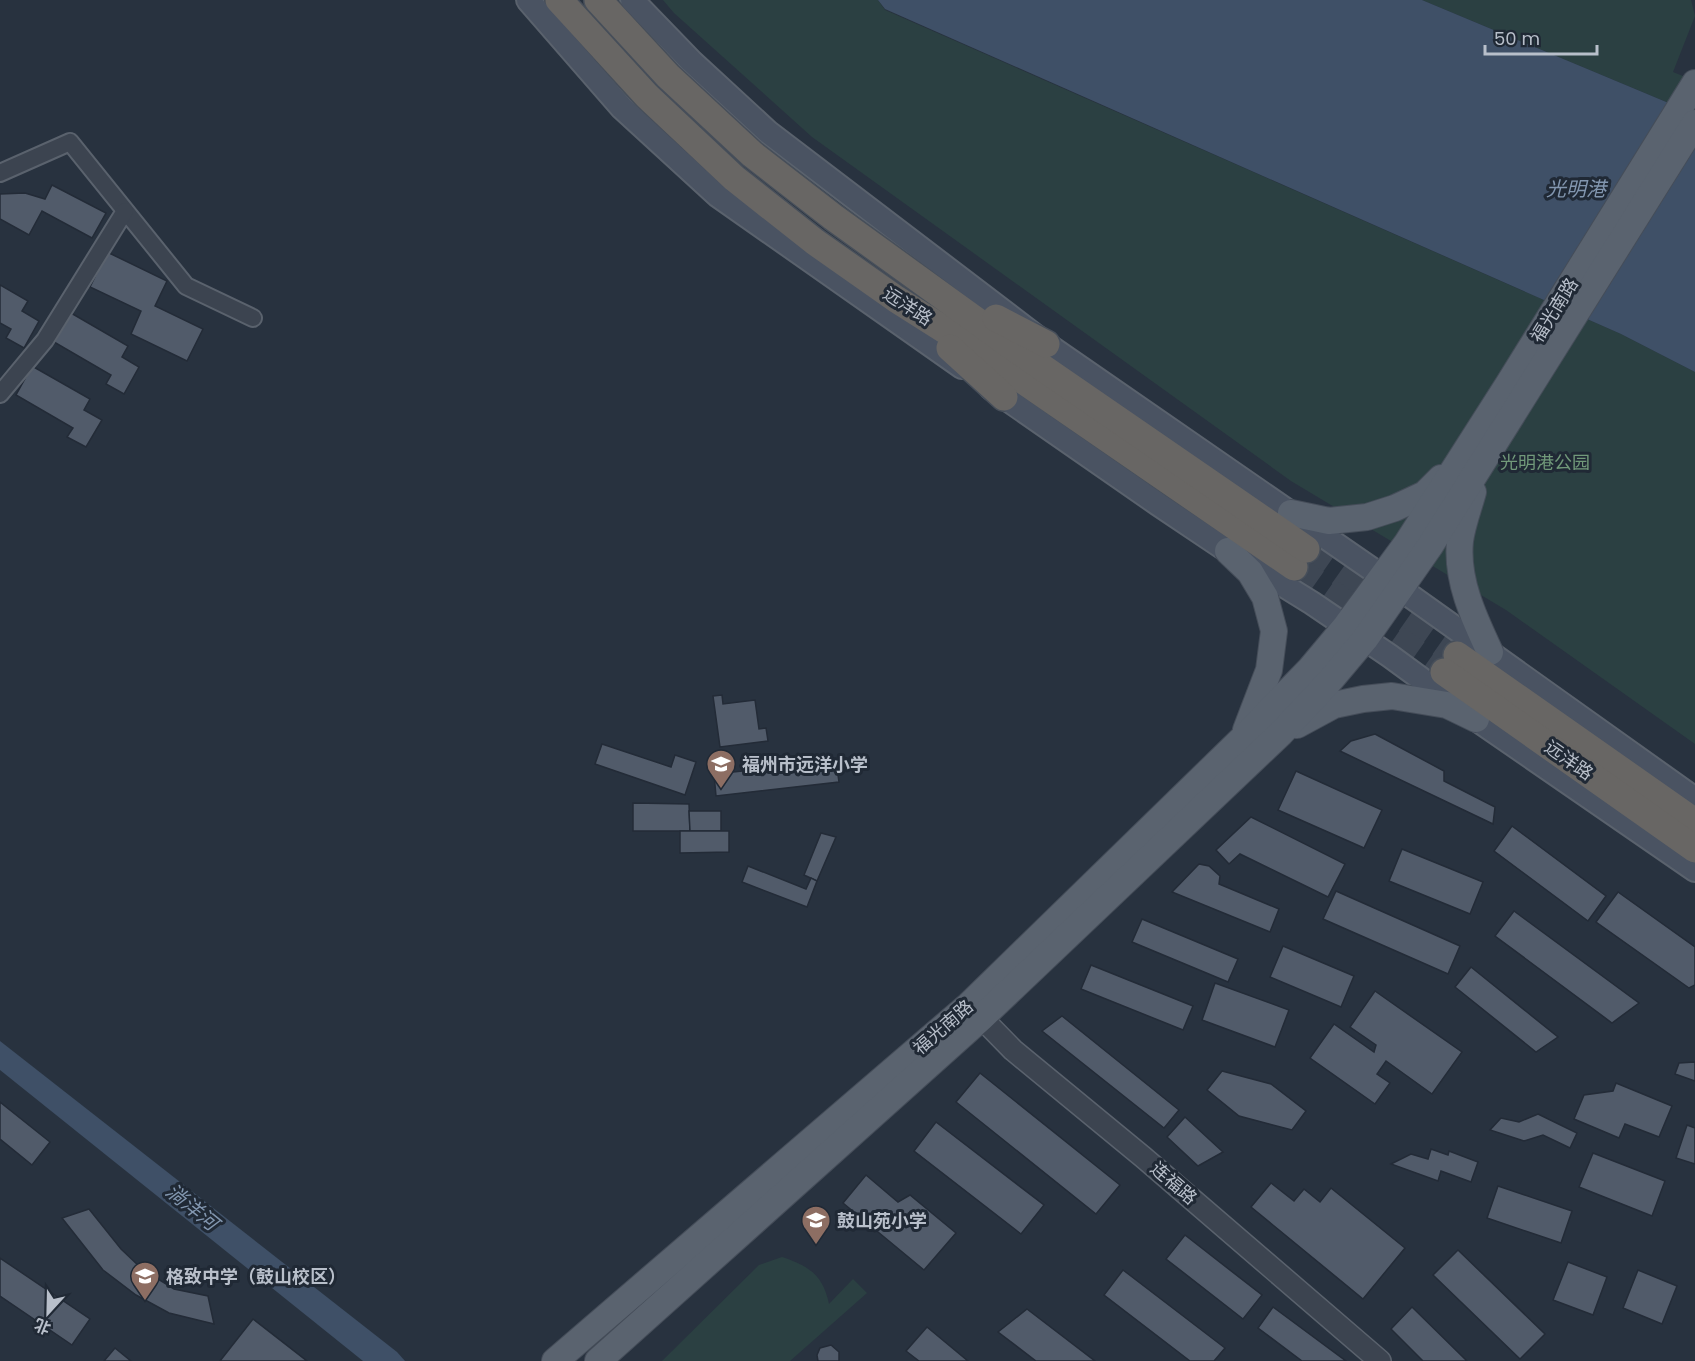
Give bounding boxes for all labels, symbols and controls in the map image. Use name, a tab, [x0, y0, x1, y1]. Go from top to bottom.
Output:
scale bar	[1485, 18, 1598, 56]
text: 50 m	[1494, 26, 1540, 51]
water label: 光明港	[1546, 175, 1609, 203]
street label: 福光南路	[1524, 273, 1584, 347]
street label: 远洋路	[879, 281, 937, 331]
park label: 光明港公园	[1500, 450, 1590, 475]
street label: 远洋路	[1540, 734, 1598, 786]
school or university icon: 福州市远洋小学	[705, 748, 737, 790]
place label: 福州市远洋小学	[742, 752, 868, 777]
street label: 福光南路	[908, 994, 978, 1060]
street label: 连福路	[1145, 1156, 1203, 1210]
water label: 淌洋河	[160, 1177, 227, 1239]
school or university icon: 鼓山苑小学	[800, 1204, 832, 1246]
place label: 鼓山苑小学	[837, 1208, 927, 1233]
school or university icon: 格致中学（鼓山校区）	[129, 1260, 161, 1302]
place label: 格致中学（鼓山校区）	[166, 1264, 346, 1289]
north arrow	[18, 1283, 78, 1343]
text: 北	[31, 1313, 54, 1340]

